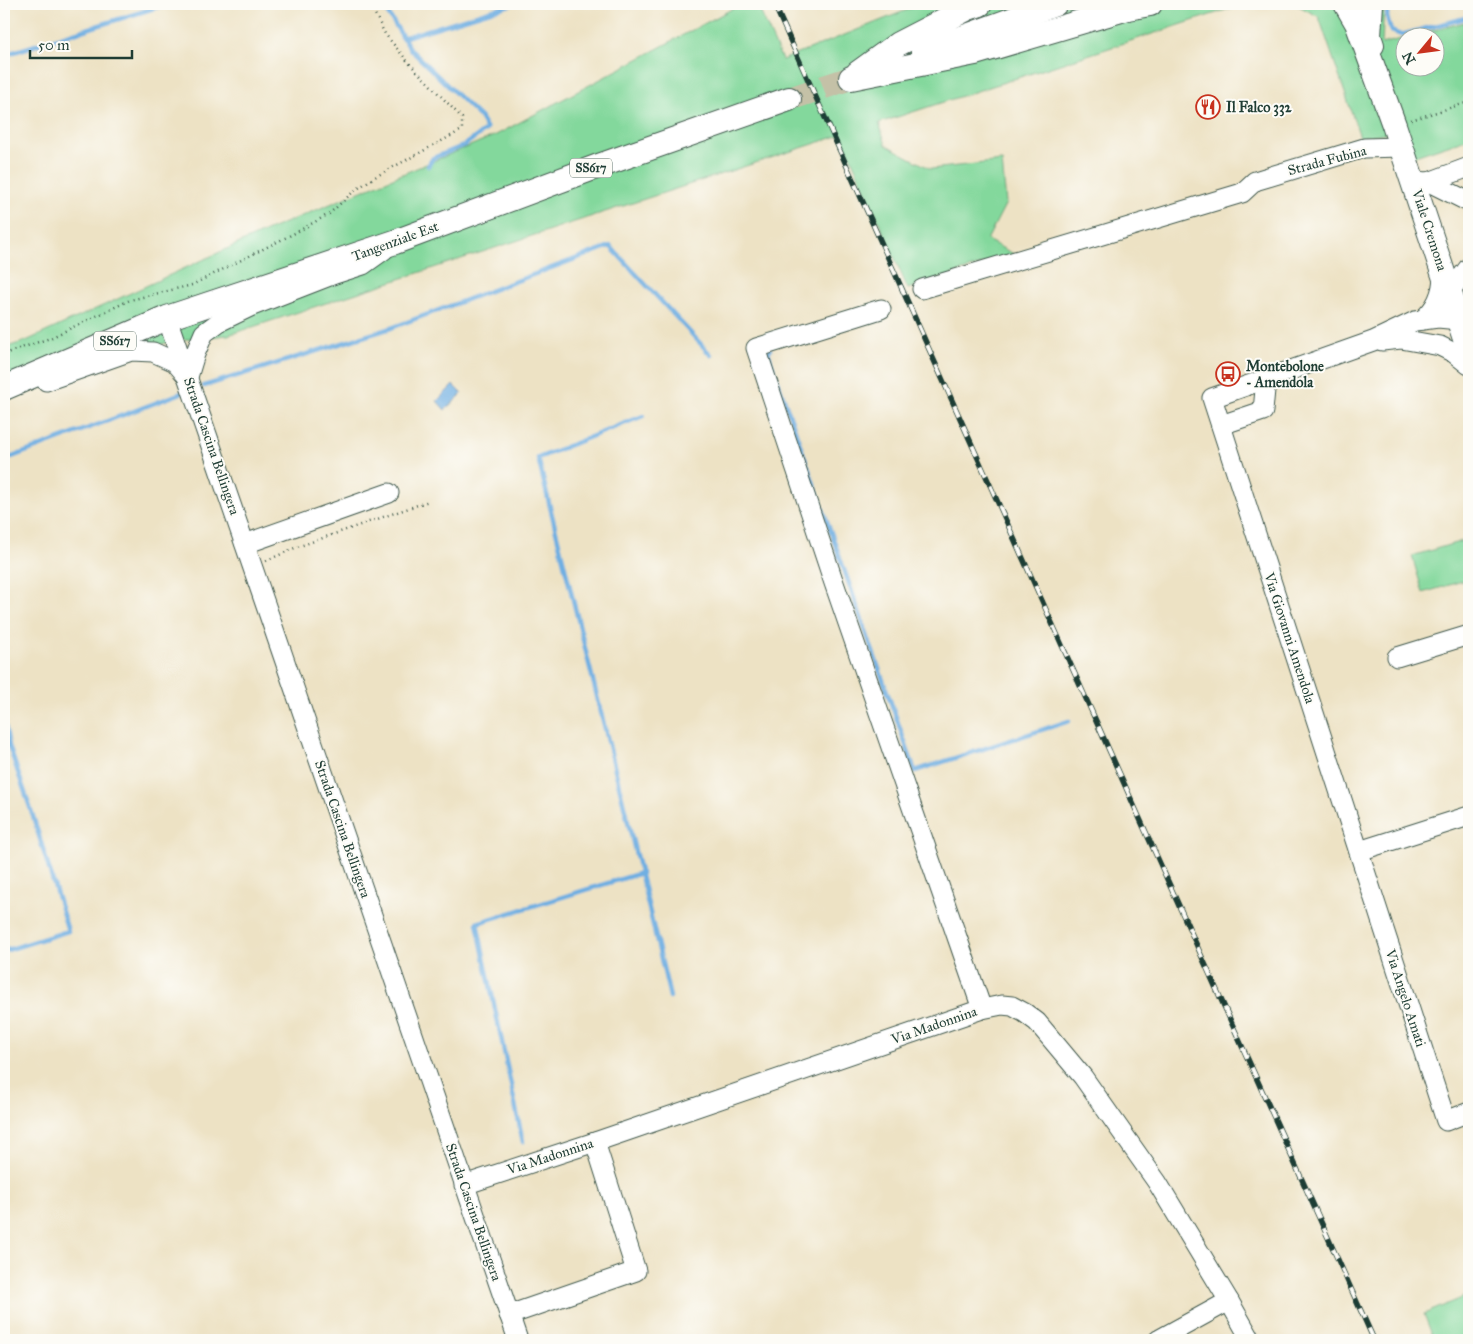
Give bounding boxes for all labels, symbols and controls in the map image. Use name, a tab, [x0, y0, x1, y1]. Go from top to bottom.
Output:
scale bar	[30, 28, 132, 60]
north arrow	[1396, 28, 1446, 78]
text: 50 m	[38, 36, 70, 54]
text: N	[1399, 49, 1419, 67]
restaurant icon: Il Falco 332	[1195, 94, 1221, 120]
place label: Il Falco 332	[1226, 99, 1293, 117]
street label: Strada Fubina	[1286, 142, 1368, 179]
road number: SS617	[570, 158, 612, 178]
street label: Viale Cremona	[1408, 186, 1451, 273]
street label: Tangenziale Est	[349, 218, 441, 265]
road number: SS617	[94, 332, 136, 351]
place label: Montebolone - Amendola	[1246, 358, 1324, 391]
bus stop icon: Montebolone - Amendola	[1215, 361, 1241, 387]
street label: Strada Cascina Bellingera	[180, 375, 243, 517]
street label: Via Giovanni Amendola	[1260, 570, 1319, 706]
street label: Strada Cascina Bellingera	[311, 758, 374, 900]
street label: Via Angelo Amati	[1381, 946, 1429, 1049]
street label: Via Madonnina	[888, 1003, 979, 1048]
street label: Via Madonnina	[504, 1135, 595, 1179]
street label: Strada Cascina Bellingera	[442, 1141, 505, 1283]

